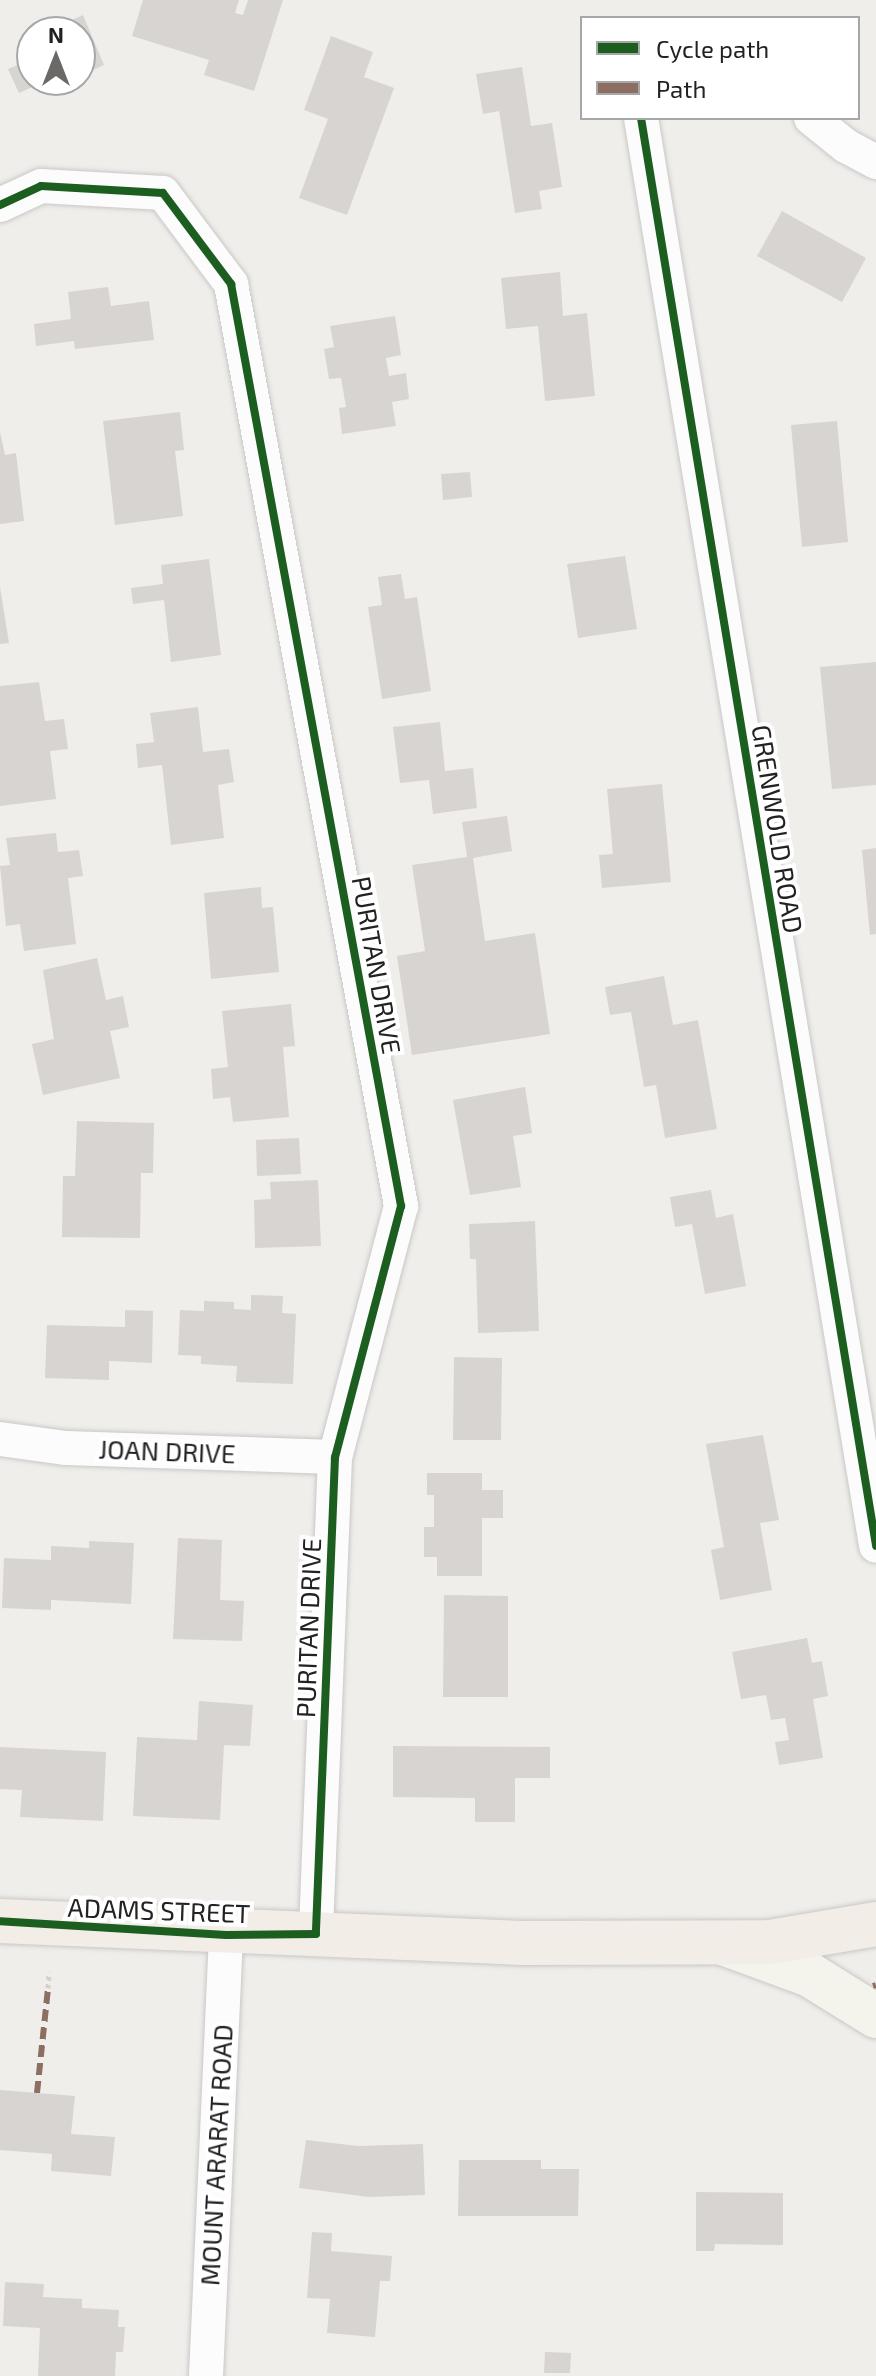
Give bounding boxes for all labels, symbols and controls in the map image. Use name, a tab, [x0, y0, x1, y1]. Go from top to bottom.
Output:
north arrow	[16, 16, 96, 96]
legend	[580, 16, 860, 120]
text: N	[48, 21, 64, 47]
text: Cycle path	[656, 34, 769, 63]
text: Path	[656, 74, 706, 103]
street label: GRENWOLD ROAD	[746, 723, 810, 935]
street label: PURITAN DRIVE	[346, 874, 408, 1056]
street label: JOAN DRIVE	[98, 1433, 236, 1469]
street label: PURITAN DRIVE	[289, 1538, 327, 1718]
street label: ADAMS STREET	[67, 1891, 251, 1929]
street label: MOUNT ARARAT ROAD	[194, 2023, 238, 2287]

